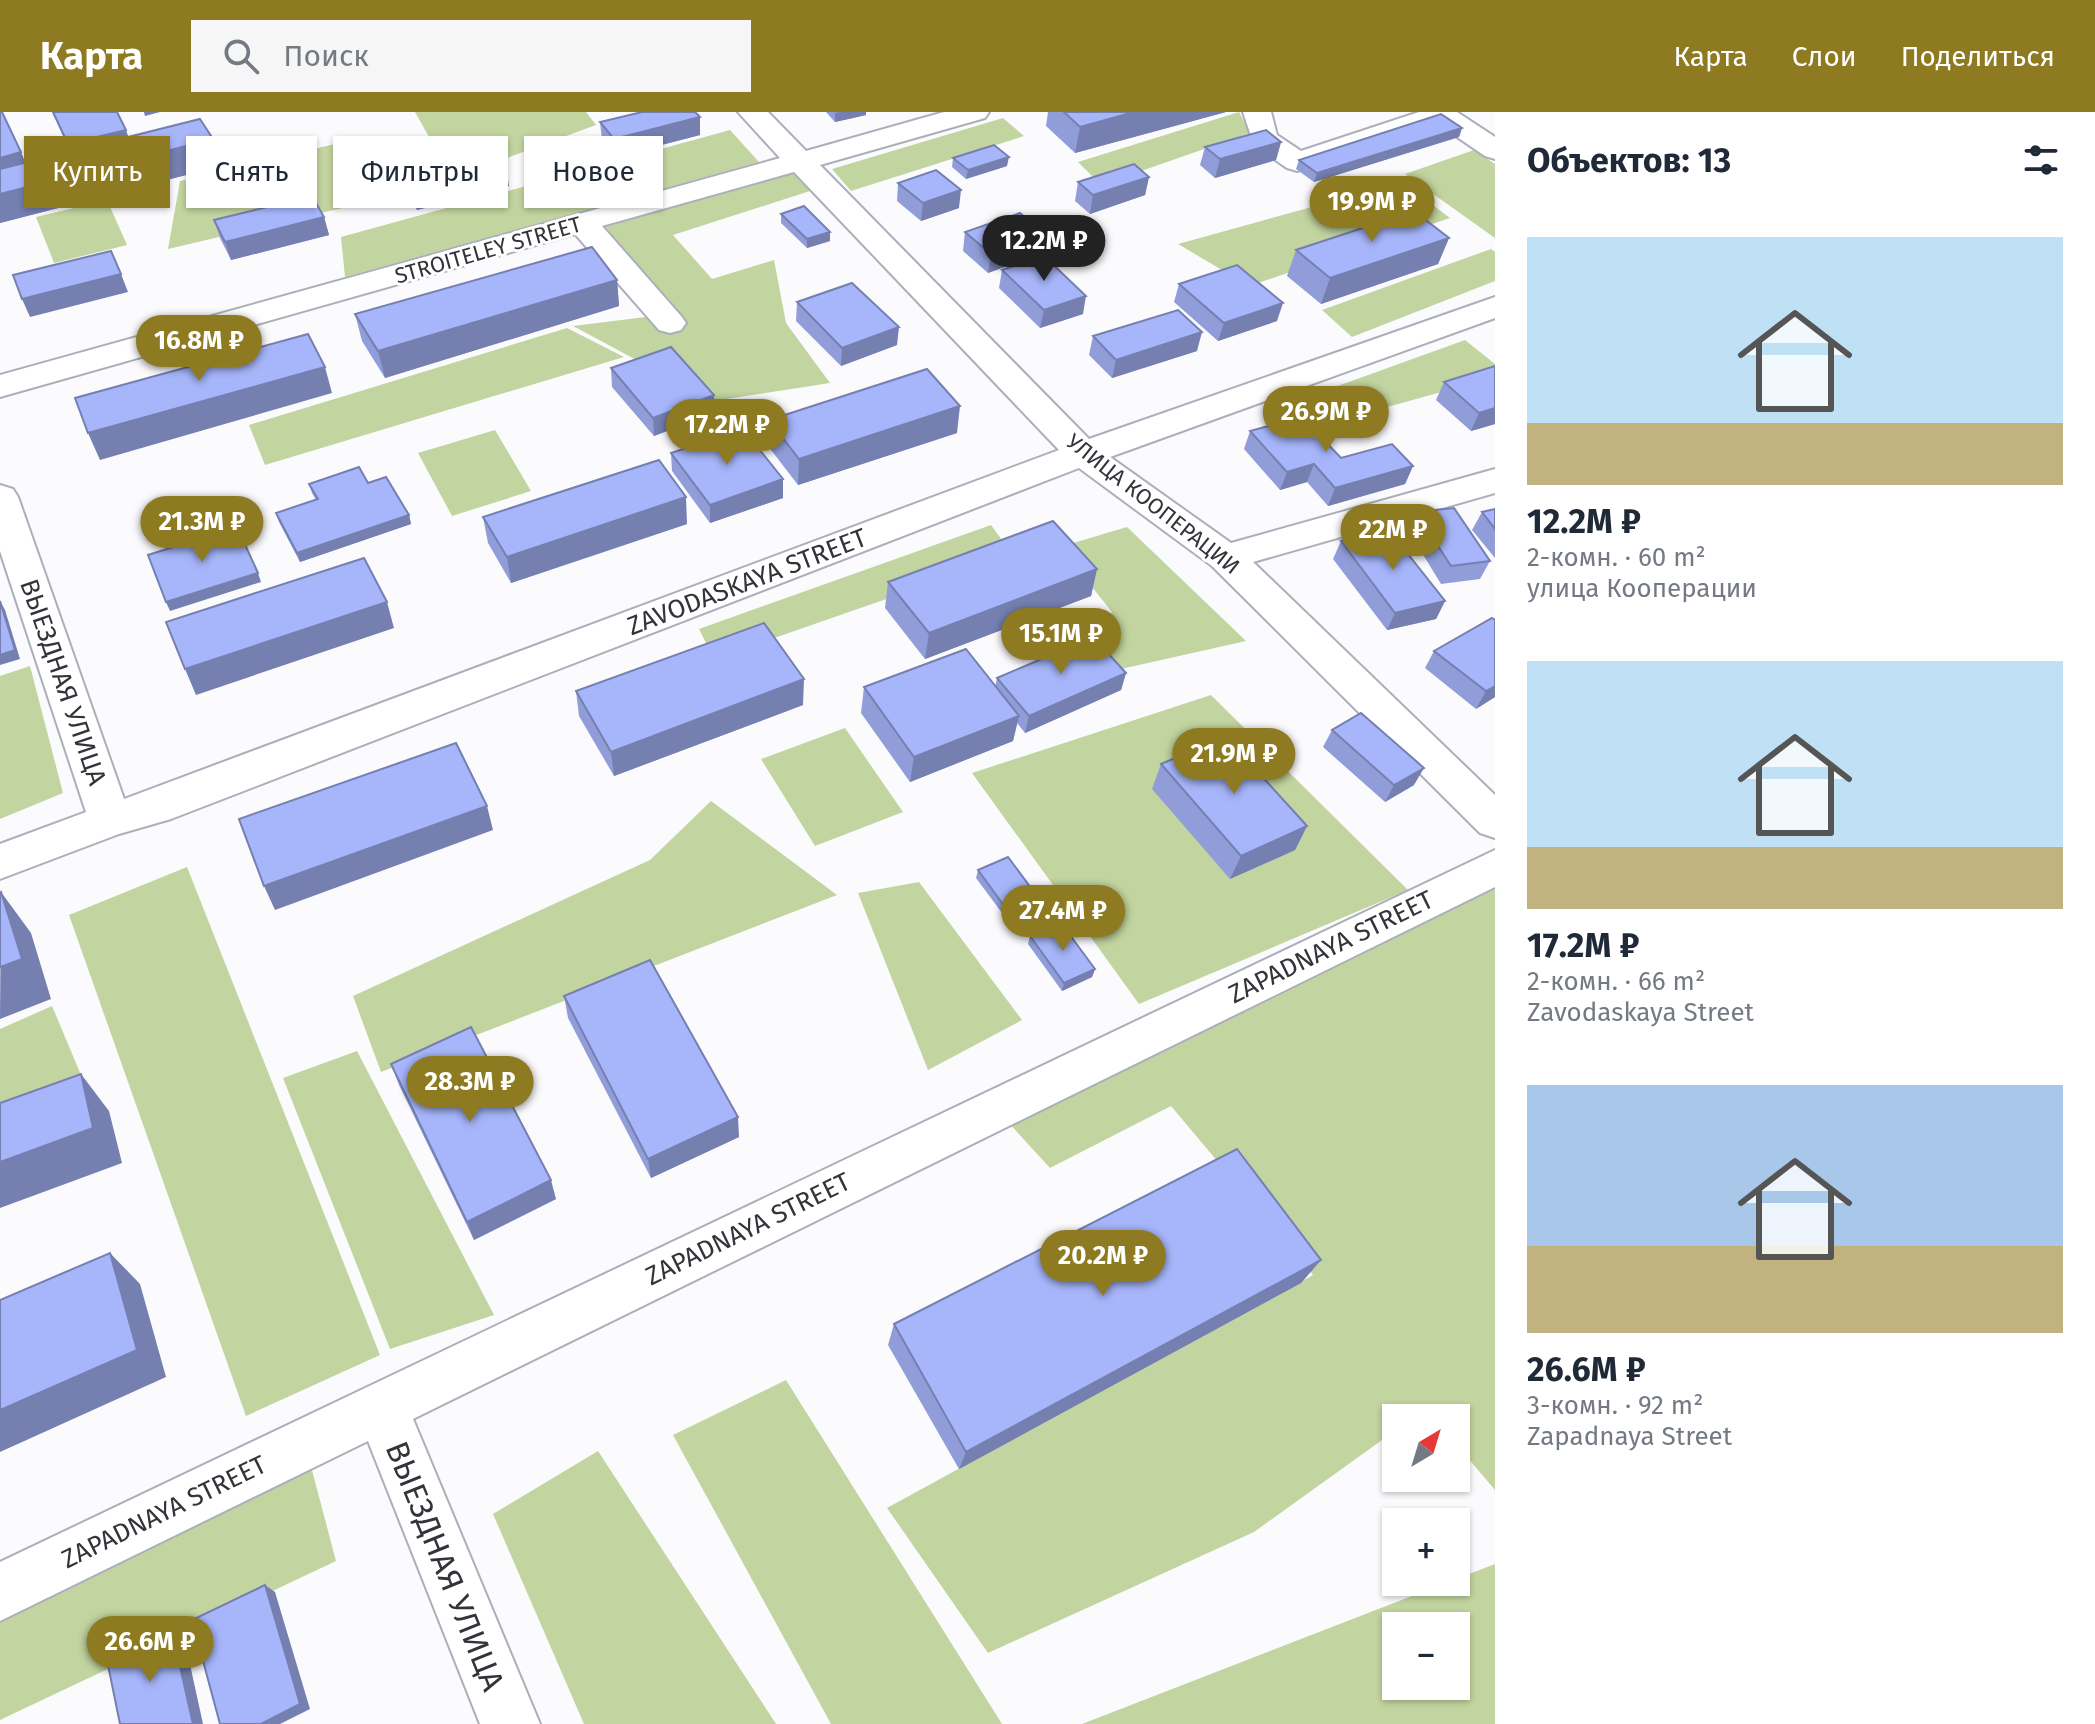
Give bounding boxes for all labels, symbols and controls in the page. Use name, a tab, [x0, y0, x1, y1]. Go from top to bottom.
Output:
search box	[191, 20, 751, 92]
text: Карта	[40, 33, 143, 79]
icon: search	[219, 34, 263, 78]
text: Поиск	[283, 38, 369, 74]
text: Карта	[1673, 40, 1748, 73]
text: Слои	[1792, 40, 1857, 73]
text: Поделиться	[1901, 40, 2055, 73]
chip: Купить	[24, 136, 170, 208]
chip: Снять	[186, 136, 317, 208]
chip: Фильтры	[333, 136, 508, 208]
chip: Новое	[524, 136, 663, 208]
icon: filters	[2019, 138, 2063, 182]
text: Объектов: 13	[1527, 140, 1731, 181]
pin: 19.9M ₽	[1298, 176, 1446, 244]
text: 19.9M ₽	[1328, 186, 1416, 217]
street label: STROITELEY STREET	[392, 210, 585, 290]
pin: 12.2M ₽	[970, 215, 1118, 283]
text: 12.2M ₽	[1000, 225, 1088, 256]
icon: home	[1723, 289, 1867, 433]
pin: 16.8M ₽	[125, 315, 273, 383]
text: 16.8M ₽	[154, 325, 244, 356]
pin: 26.9M ₽	[1252, 386, 1400, 454]
text: 26.9M ₽	[1281, 396, 1371, 427]
pin: 17.2M ₽	[653, 399, 801, 467]
text: 17.2M ₽	[684, 409, 770, 440]
street label: УЛИЦА КООПЕРАЦИИ	[1061, 428, 1245, 580]
pin: 21.3M ₽	[128, 496, 276, 564]
text: 12.2M ₽	[1527, 501, 1641, 542]
pin: 22M ₽	[1337, 504, 1449, 572]
text: 21.3M ₽	[158, 506, 246, 537]
text: 22M ₽	[1359, 514, 1427, 545]
street label: ZAVODASKAYA STREET	[623, 522, 872, 642]
text: 2-комн. · 60 m²	[1527, 542, 1706, 573]
text: улица Кооперации	[1527, 573, 1757, 604]
street label: ВЫЕЗДНАЯ УЛИЦА	[13, 575, 113, 789]
pin: 15.1M ₽	[987, 608, 1135, 676]
text: 15.1M ₽	[1019, 618, 1103, 649]
icon: home	[1723, 713, 1867, 857]
pin: 21.9M ₽	[1160, 728, 1308, 796]
text: 21.9M ₽	[1190, 738, 1278, 769]
street label: ZAPADNAYA STREET	[1224, 884, 1439, 1010]
pin: 27.4M ₽	[989, 885, 1137, 953]
text: 27.4M ₽	[1019, 895, 1107, 926]
text: 17.2M ₽	[1527, 925, 1639, 966]
text: 2-комн. · 66 m²	[1527, 966, 1705, 997]
text: Zavodaskaya Street	[1527, 997, 1754, 1028]
pin: 28.3M ₽	[396, 1056, 544, 1124]
text: 28.3M ₽	[425, 1066, 515, 1097]
icon: home	[1723, 1137, 1867, 1281]
street label: ZAPADNAYA STREET	[641, 1166, 856, 1292]
pin: 20.2M ₽	[1029, 1230, 1177, 1298]
text: 20.2M ₽	[1058, 1240, 1148, 1271]
text: 26.6M ₽	[1527, 1349, 1646, 1390]
text: 3-комн. · 92 m²	[1527, 1390, 1703, 1421]
north arrow	[1382, 1404, 1470, 1492]
map controls	[1382, 1404, 1470, 1700]
text: Zapadnaya Street	[1527, 1421, 1732, 1452]
street label: ВЫЕЗДНАЯ УЛИЦА	[378, 1436, 513, 1697]
street label: ZAPADNAYA STREET	[57, 1449, 272, 1575]
button: +	[1382, 1508, 1470, 1596]
button: −	[1382, 1612, 1470, 1700]
pin: 26.6M ₽	[76, 1616, 224, 1684]
text: 26.6M ₽	[105, 1626, 195, 1657]

